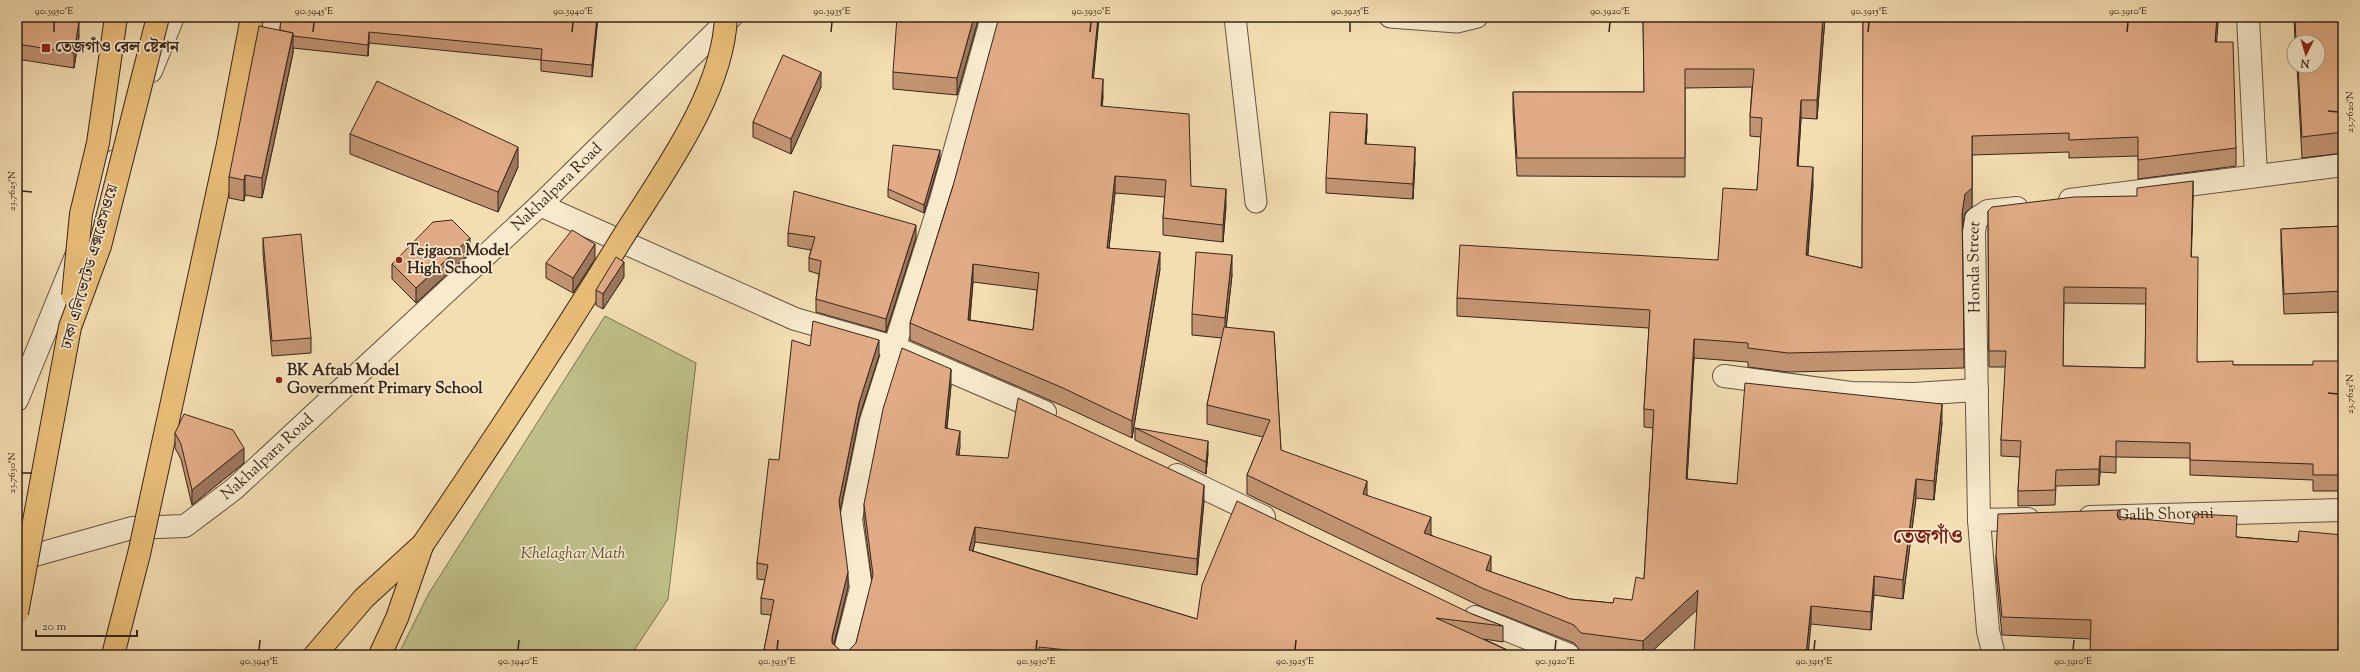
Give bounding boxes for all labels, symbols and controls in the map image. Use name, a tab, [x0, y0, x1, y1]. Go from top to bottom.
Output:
text: 90.3950°E	[35, 4, 73, 19]
text: 90.3945°E	[295, 4, 333, 19]
text: 90.3940°E	[553, 4, 593, 19]
text: 90.3935°E	[813, 4, 851, 19]
text: 90.3930°E	[1072, 4, 1110, 19]
text: 90.3925°E	[1331, 4, 1369, 19]
text: 90.3920°E	[1590, 4, 1630, 19]
text: 90.3915°E	[1851, 4, 1887, 19]
text: 90.3910°E	[2109, 4, 2147, 19]
north arrow	[2286, 34, 2326, 74]
place label: তেজগাঁও রেল ষ্টেশন	[55, 36, 180, 60]
marker: তেজগাঁও রেল ষ্টেশন	[40, 42, 52, 54]
text: N	[2300, 55, 2311, 71]
text: 23.7620°N	[2343, 91, 2358, 133]
street label: Nakhalpara Road	[507, 138, 608, 237]
text: 23.7625°N	[5, 171, 20, 211]
street label: ঢাকা এলিভেটেড এক্সপ্রেসওয়ে	[56, 181, 126, 353]
street label: Honda Street	[1962, 219, 1987, 313]
place label: Tejgaon Model High School	[407, 240, 510, 281]
marker: Tejgaon Model High School	[394, 255, 404, 265]
place label: BK Aftab Model Government Primary School	[287, 360, 483, 401]
text: 23.7625°N	[2343, 374, 2358, 414]
marker: BK Aftab Model Government Primary School	[274, 375, 284, 385]
street label: Nakhalpara Road	[217, 409, 319, 506]
text: 23.7630°N	[5, 453, 20, 493]
street label: Galib Shoroni	[2116, 502, 2215, 528]
district label: তেজগাঁও	[1893, 523, 1963, 553]
park label: Khelaghar Math	[520, 543, 626, 566]
scale bar	[36, 612, 137, 638]
text: 20 m	[42, 618, 67, 636]
text: 90.3945°E	[240, 654, 278, 669]
text: 90.3940°E	[498, 654, 538, 669]
text: 90.3935°E	[758, 654, 796, 669]
text: 90.3930°E	[1017, 654, 1055, 669]
text: 90.3925°E	[1276, 654, 1314, 669]
text: 90.3920°E	[1535, 654, 1575, 669]
text: 90.3915°E	[1796, 654, 1832, 669]
text: 90.3910°E	[2054, 654, 2092, 669]

